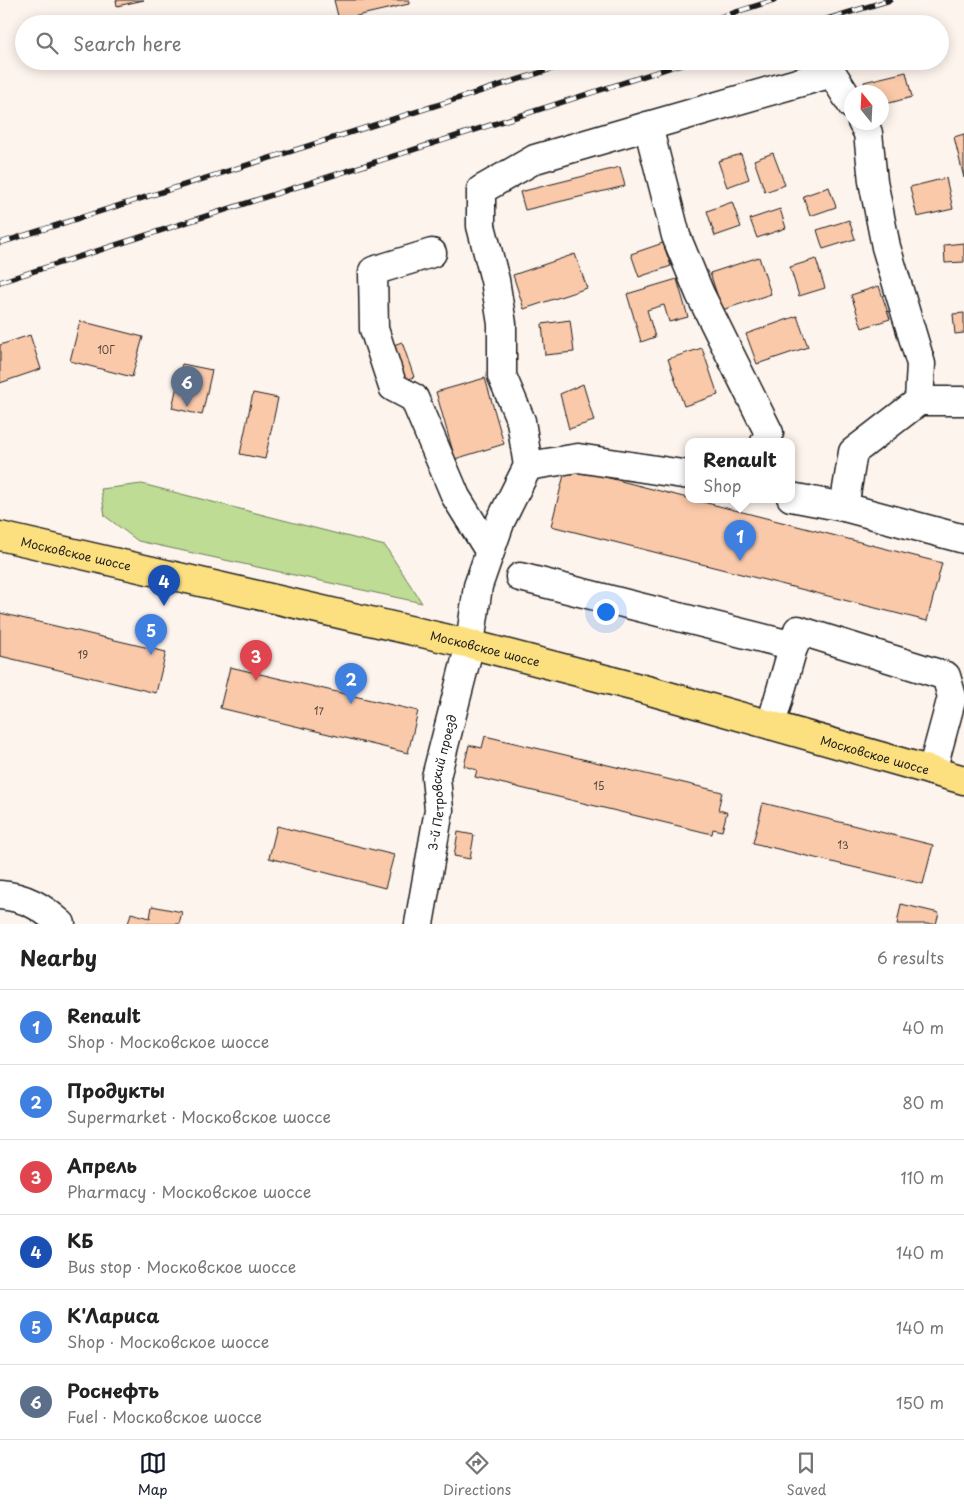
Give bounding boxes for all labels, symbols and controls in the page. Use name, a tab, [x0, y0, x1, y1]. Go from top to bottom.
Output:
search box	[15, 15, 949, 70]
icon: search	[33, 29, 61, 57]
text: Search here	[73, 29, 182, 57]
north arrow	[844, 85, 889, 130]
house number: 10Г	[97, 342, 115, 357]
pin: 6	[171, 366, 203, 407]
popup	[685, 438, 795, 503]
text: Renault	[703, 445, 777, 473]
text: Shop	[703, 473, 741, 497]
pin: 1	[724, 520, 756, 561]
street label: Московское шоссе	[19, 532, 133, 575]
pin: 4	[148, 565, 180, 606]
your location	[593, 599, 619, 625]
pin: 5	[135, 614, 167, 655]
street label: Московское шоссе	[429, 626, 542, 671]
pin: 3	[240, 640, 272, 681]
house number: 19	[78, 647, 88, 662]
pin: 2	[335, 663, 367, 704]
house number: 17	[314, 703, 325, 718]
street label: 3-й Петровский проезд	[423, 712, 461, 852]
street label: Московское шоссе	[818, 731, 931, 779]
house number: 15	[594, 778, 604, 793]
house number: 13	[837, 837, 849, 852]
text: Nearby	[20, 941, 97, 973]
text: 6 results	[877, 945, 944, 969]
text: Renault	[67, 1001, 141, 1029]
text: 1	[32, 1015, 40, 1039]
text: 40 m	[902, 1015, 944, 1039]
text: Shop · Московское шоссе	[67, 1029, 269, 1053]
text: Продукты	[67, 1076, 165, 1104]
text: 2	[30, 1090, 42, 1114]
text: 80 m	[902, 1090, 944, 1114]
text: Supermarket · Московское шоссе	[67, 1104, 331, 1128]
text: Апрель	[67, 1151, 137, 1179]
text: 3	[31, 1165, 41, 1189]
text: 110 m	[901, 1165, 944, 1189]
text: Pharmacy · Московское шоссе	[67, 1179, 311, 1203]
text: КБ	[67, 1226, 93, 1254]
text: 4	[31, 1240, 41, 1264]
text: 140 m	[896, 1240, 944, 1264]
text: Bus stop · Московское шоссе	[67, 1254, 296, 1278]
text: К'Лариса	[67, 1301, 159, 1329]
text: 5	[31, 1315, 41, 1339]
text: 140 m	[896, 1315, 944, 1339]
text: Shop · Московское шоссе	[67, 1329, 269, 1353]
text: Роснефть	[67, 1376, 159, 1404]
text: 6	[30, 1390, 42, 1414]
text: 150 m	[896, 1390, 944, 1414]
text: Fuel · Московское шоссе	[67, 1404, 262, 1428]
tab: Map	[138, 1449, 168, 1500]
tab: Directions	[443, 1449, 511, 1500]
tab: Saved	[787, 1449, 826, 1500]

